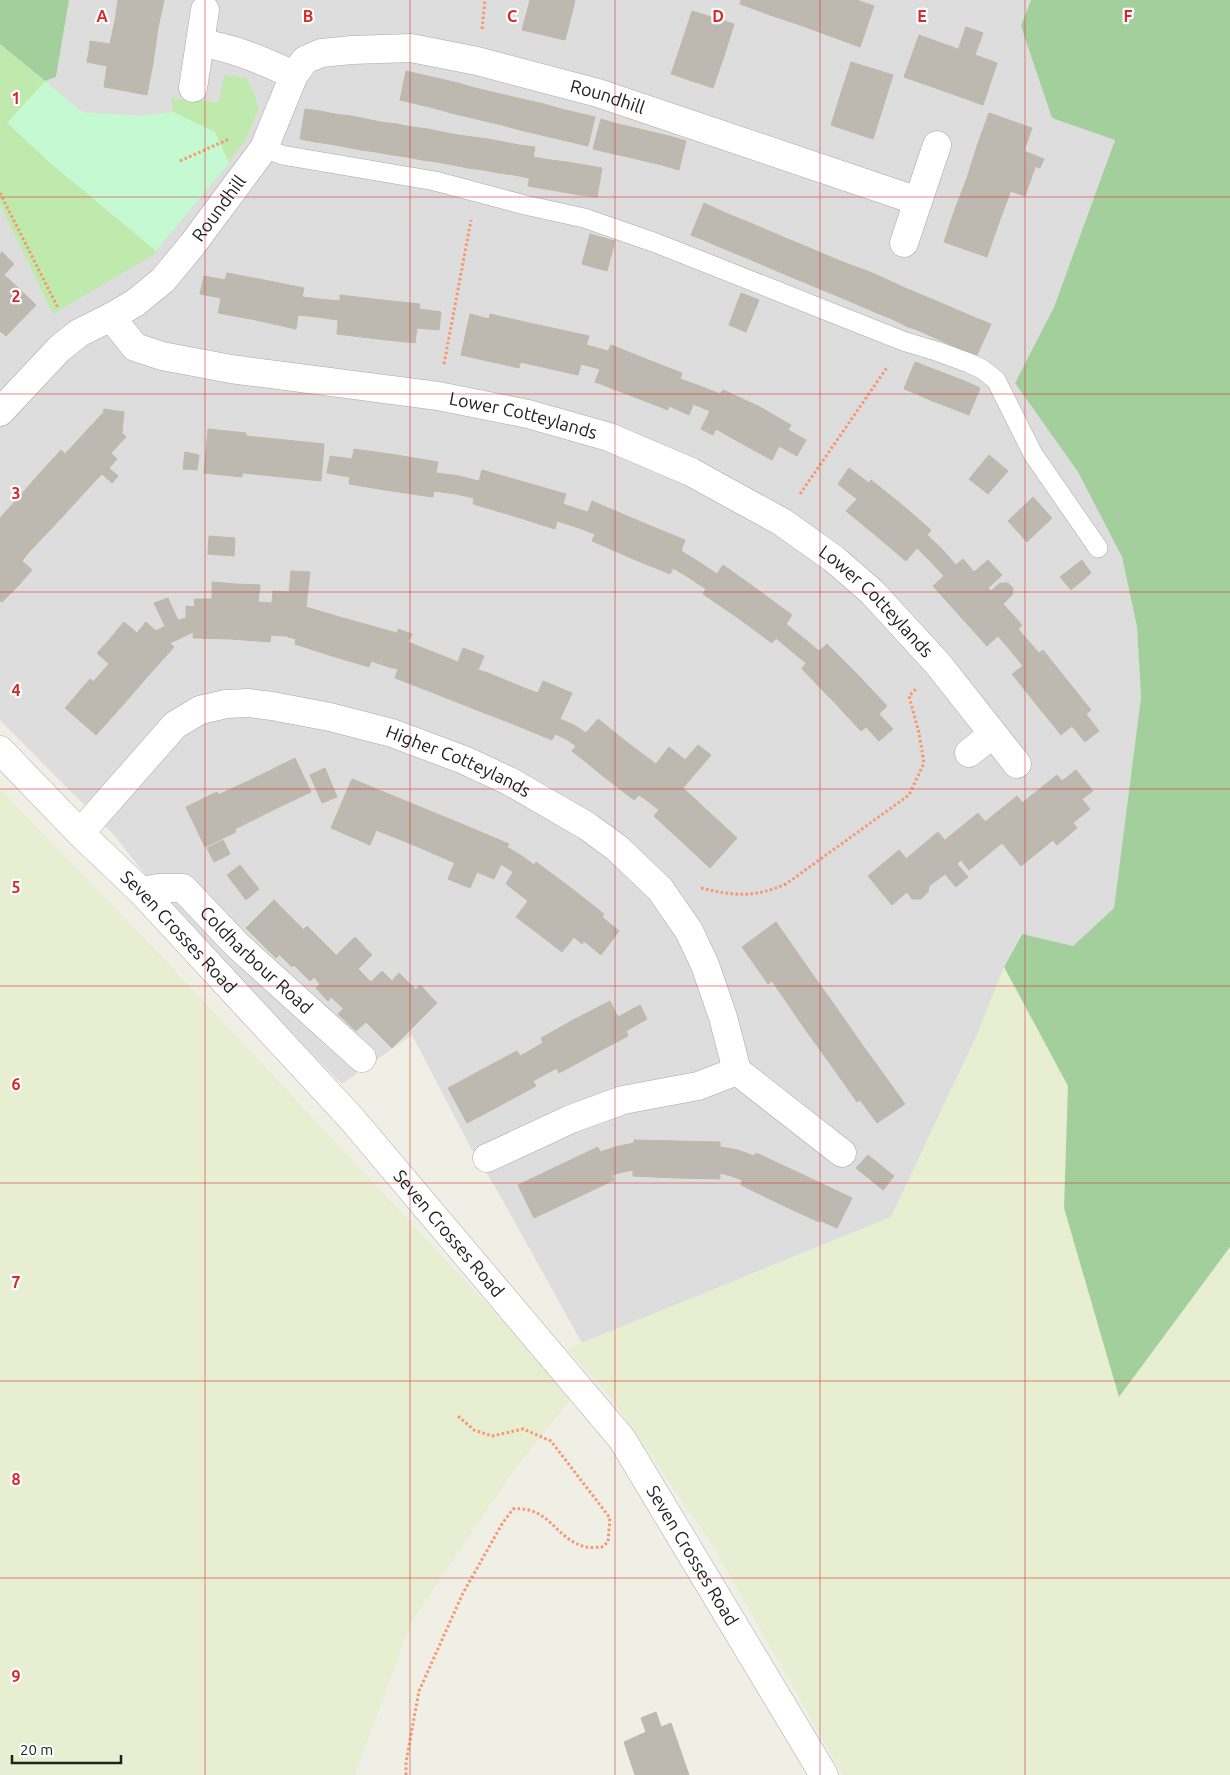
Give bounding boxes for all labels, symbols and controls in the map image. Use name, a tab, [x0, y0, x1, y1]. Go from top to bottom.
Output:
text: A	[96, 7, 108, 25]
text: B	[303, 7, 313, 25]
text: C	[507, 7, 517, 25]
text: D	[712, 7, 724, 25]
text: E	[917, 7, 927, 25]
text: F	[1124, 7, 1133, 25]
street label: Roundhill	[568, 75, 648, 117]
text: 1	[11, 89, 21, 107]
street label: Roundhill	[187, 171, 249, 245]
text: 2	[11, 287, 21, 305]
street label: Lower Cotteylands	[448, 388, 600, 442]
text: 3	[11, 484, 21, 502]
street label: Lower Cotteylands	[816, 541, 938, 661]
text: 4	[11, 681, 21, 699]
street label: Higher Cotteylands	[384, 721, 535, 800]
street label: Seven Crosses Road	[117, 866, 241, 997]
text: 5	[11, 878, 21, 896]
street label: Coldharbour Road	[197, 902, 317, 1017]
text: 6	[11, 1075, 21, 1093]
street label: Seven Crosses Road	[390, 1165, 509, 1301]
text: 7	[11, 1273, 21, 1291]
text: 8	[11, 1470, 21, 1488]
street label: Seven Crosses Road	[643, 1482, 743, 1629]
text: 9	[11, 1667, 21, 1685]
scale bar	[12, 1732, 121, 1764]
text: 20 m	[20, 1741, 53, 1758]

